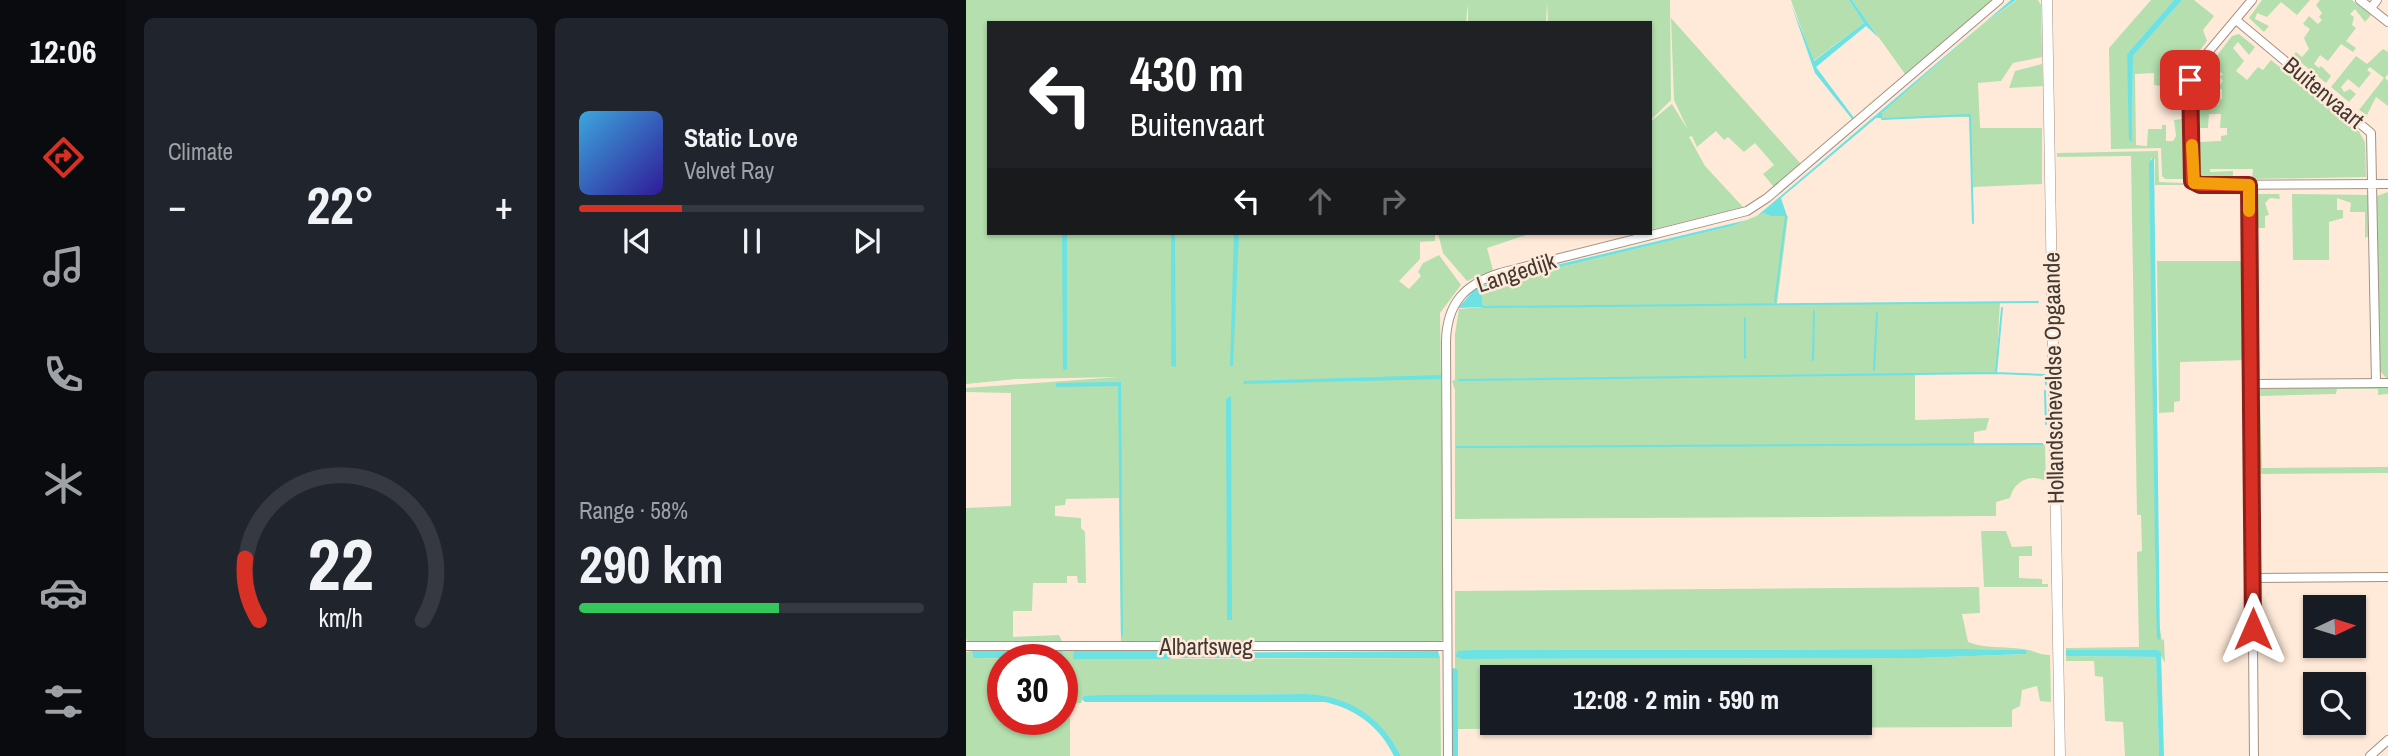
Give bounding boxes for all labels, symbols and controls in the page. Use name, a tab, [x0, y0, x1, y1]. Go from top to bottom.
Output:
text: 12:06	[29, 30, 97, 73]
text: 430 m	[1130, 40, 1244, 106]
icon: left	[1015, 49, 1106, 140]
street label: Buitenvaart	[2277, 49, 2371, 135]
pin	[2160, 50, 2220, 110]
icon: arrive	[2171, 61, 2209, 99]
text: Buitenvaart	[1130, 103, 1264, 146]
text: Static Love	[684, 120, 798, 155]
icon: directions	[39, 133, 88, 182]
text: Climate	[168, 136, 233, 167]
text: Velvet Ray	[684, 155, 774, 186]
text: 22°	[306, 170, 375, 240]
text: −	[168, 180, 186, 231]
text: +	[495, 180, 513, 231]
icon: left	[1228, 182, 1266, 220]
icon: ahead	[1301, 182, 1339, 220]
icon: right	[1374, 182, 1412, 220]
icon: previous	[618, 222, 656, 260]
icon: pause	[733, 222, 771, 260]
icon: next	[848, 222, 886, 260]
icon: music	[39, 242, 88, 291]
street label: Langedijk	[1472, 244, 1560, 299]
street label: Hollandscheveldse Opgaande	[2035, 252, 2071, 504]
icon: phone	[39, 350, 88, 399]
icon: climate	[39, 459, 88, 508]
text: Range · 58%	[579, 495, 688, 526]
text: 22	[307, 516, 374, 614]
text: 290 km	[579, 529, 724, 599]
icon: car	[39, 568, 88, 617]
position arrow	[2216, 592, 2290, 666]
north arrow	[2303, 595, 2366, 658]
map controls	[2303, 595, 2366, 735]
text: km/h	[318, 601, 363, 635]
street label: Albartsweg	[1158, 631, 1253, 662]
speed limit sign: 30	[987, 644, 1078, 735]
button: search	[2303, 672, 2366, 735]
icon: filters	[39, 677, 88, 726]
text: 12:08 · 2 min · 590 m	[1573, 682, 1779, 717]

